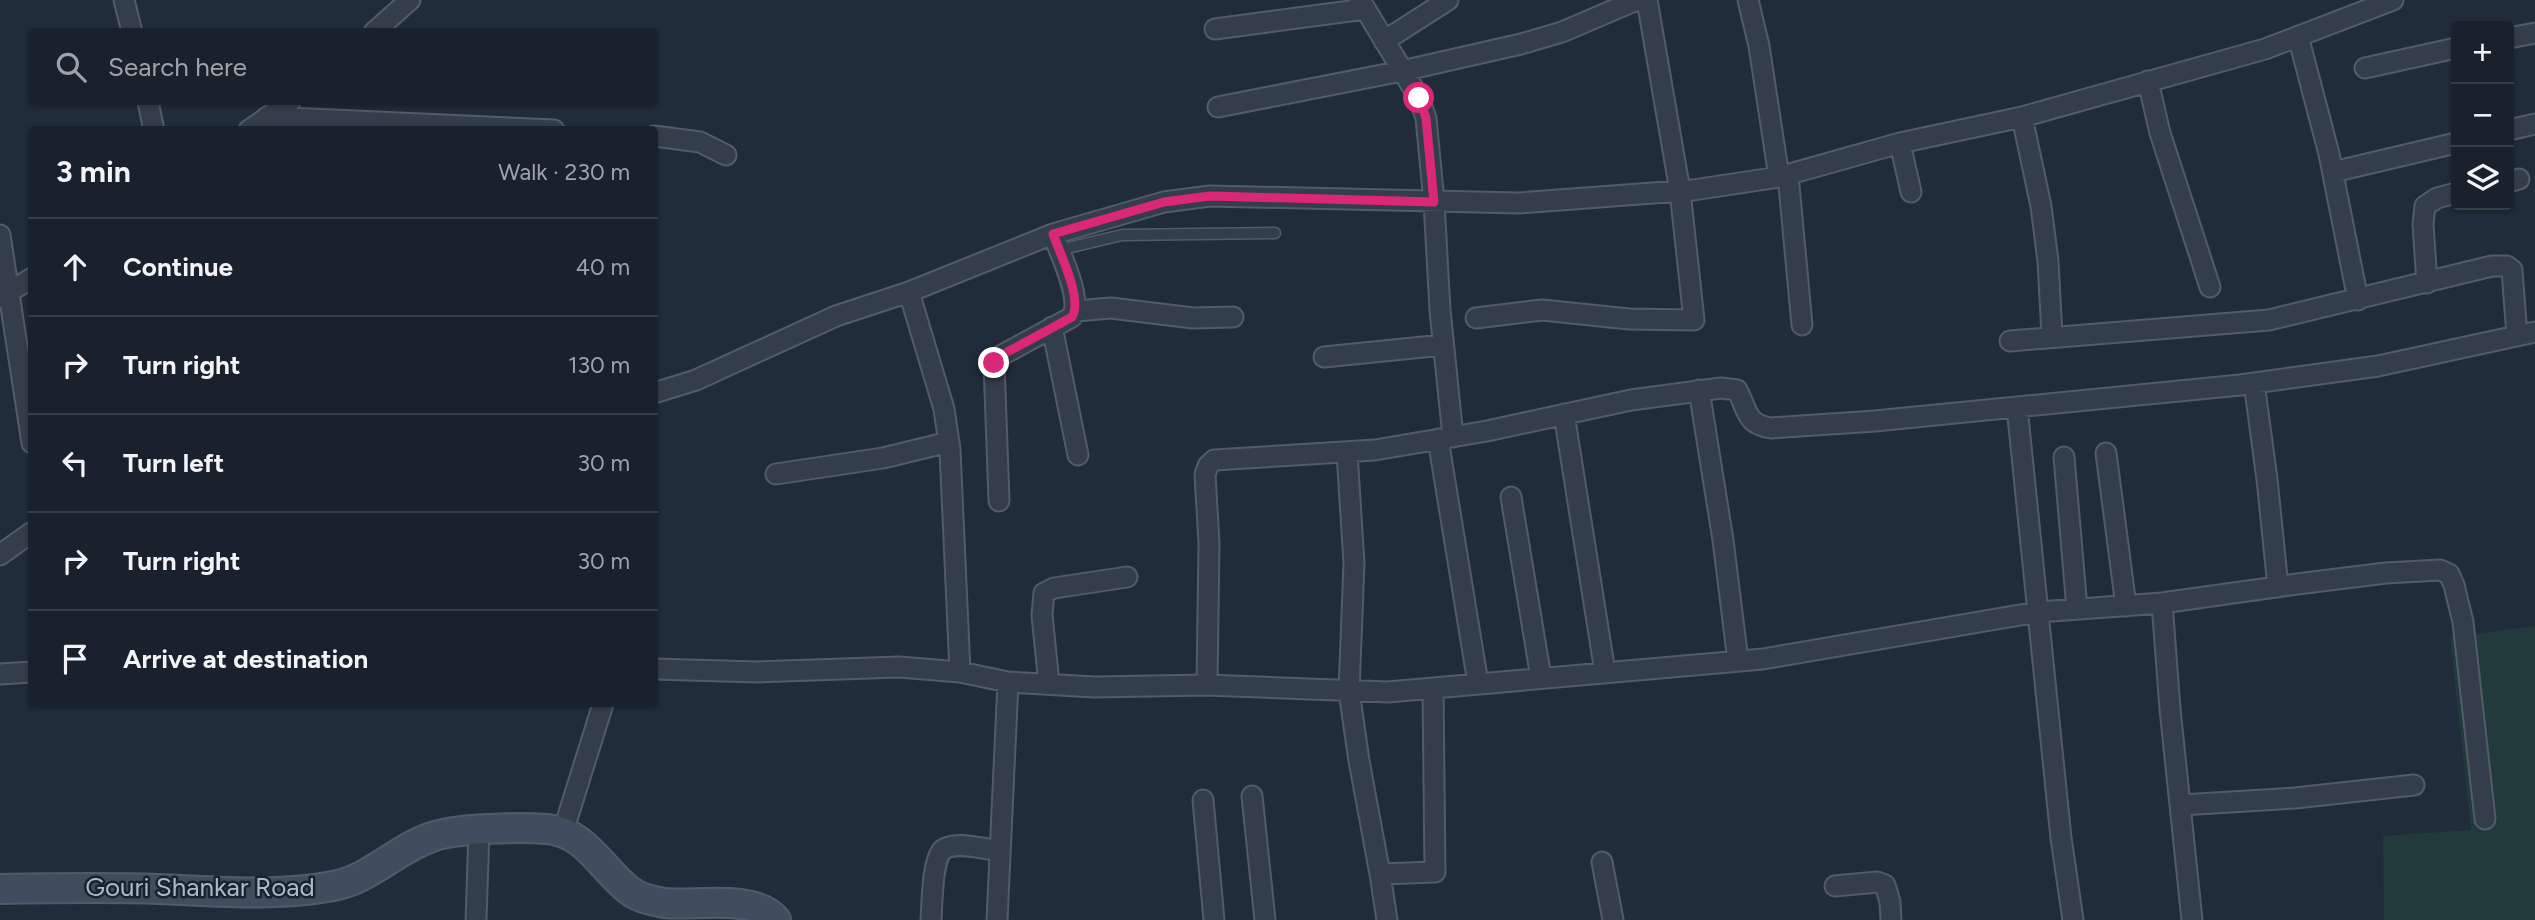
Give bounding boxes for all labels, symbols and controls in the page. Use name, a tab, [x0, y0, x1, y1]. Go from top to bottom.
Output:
map controls	[2451, 21, 2514, 210]
button: +	[2451, 21, 2514, 84]
search box	[28, 28, 658, 105]
icon: search	[52, 48, 90, 86]
text: Search here	[108, 51, 247, 83]
route start	[1403, 82, 1434, 113]
button: −	[2451, 84, 2514, 147]
button: layers	[2451, 147, 2514, 210]
text: 3 min	[56, 153, 131, 190]
text: Walk · 230 m	[498, 158, 630, 186]
icon: ahead	[56, 248, 94, 286]
text: Continue	[123, 251, 233, 283]
text: 40 m	[576, 253, 630, 281]
icon: right	[56, 346, 94, 384]
route end	[978, 347, 1009, 378]
text: Turn right	[123, 349, 240, 381]
text: 130 m	[568, 351, 630, 379]
icon: left	[56, 444, 94, 482]
text: Turn left	[123, 447, 224, 479]
text: 30 m	[577, 449, 630, 477]
icon: right	[56, 542, 94, 580]
text: Turn right	[123, 545, 240, 577]
text: 30 m	[577, 547, 630, 575]
icon: arrive	[56, 640, 94, 678]
text: Arrive at destination	[123, 643, 368, 675]
street label: Gouri Shankar Road	[85, 871, 315, 903]

